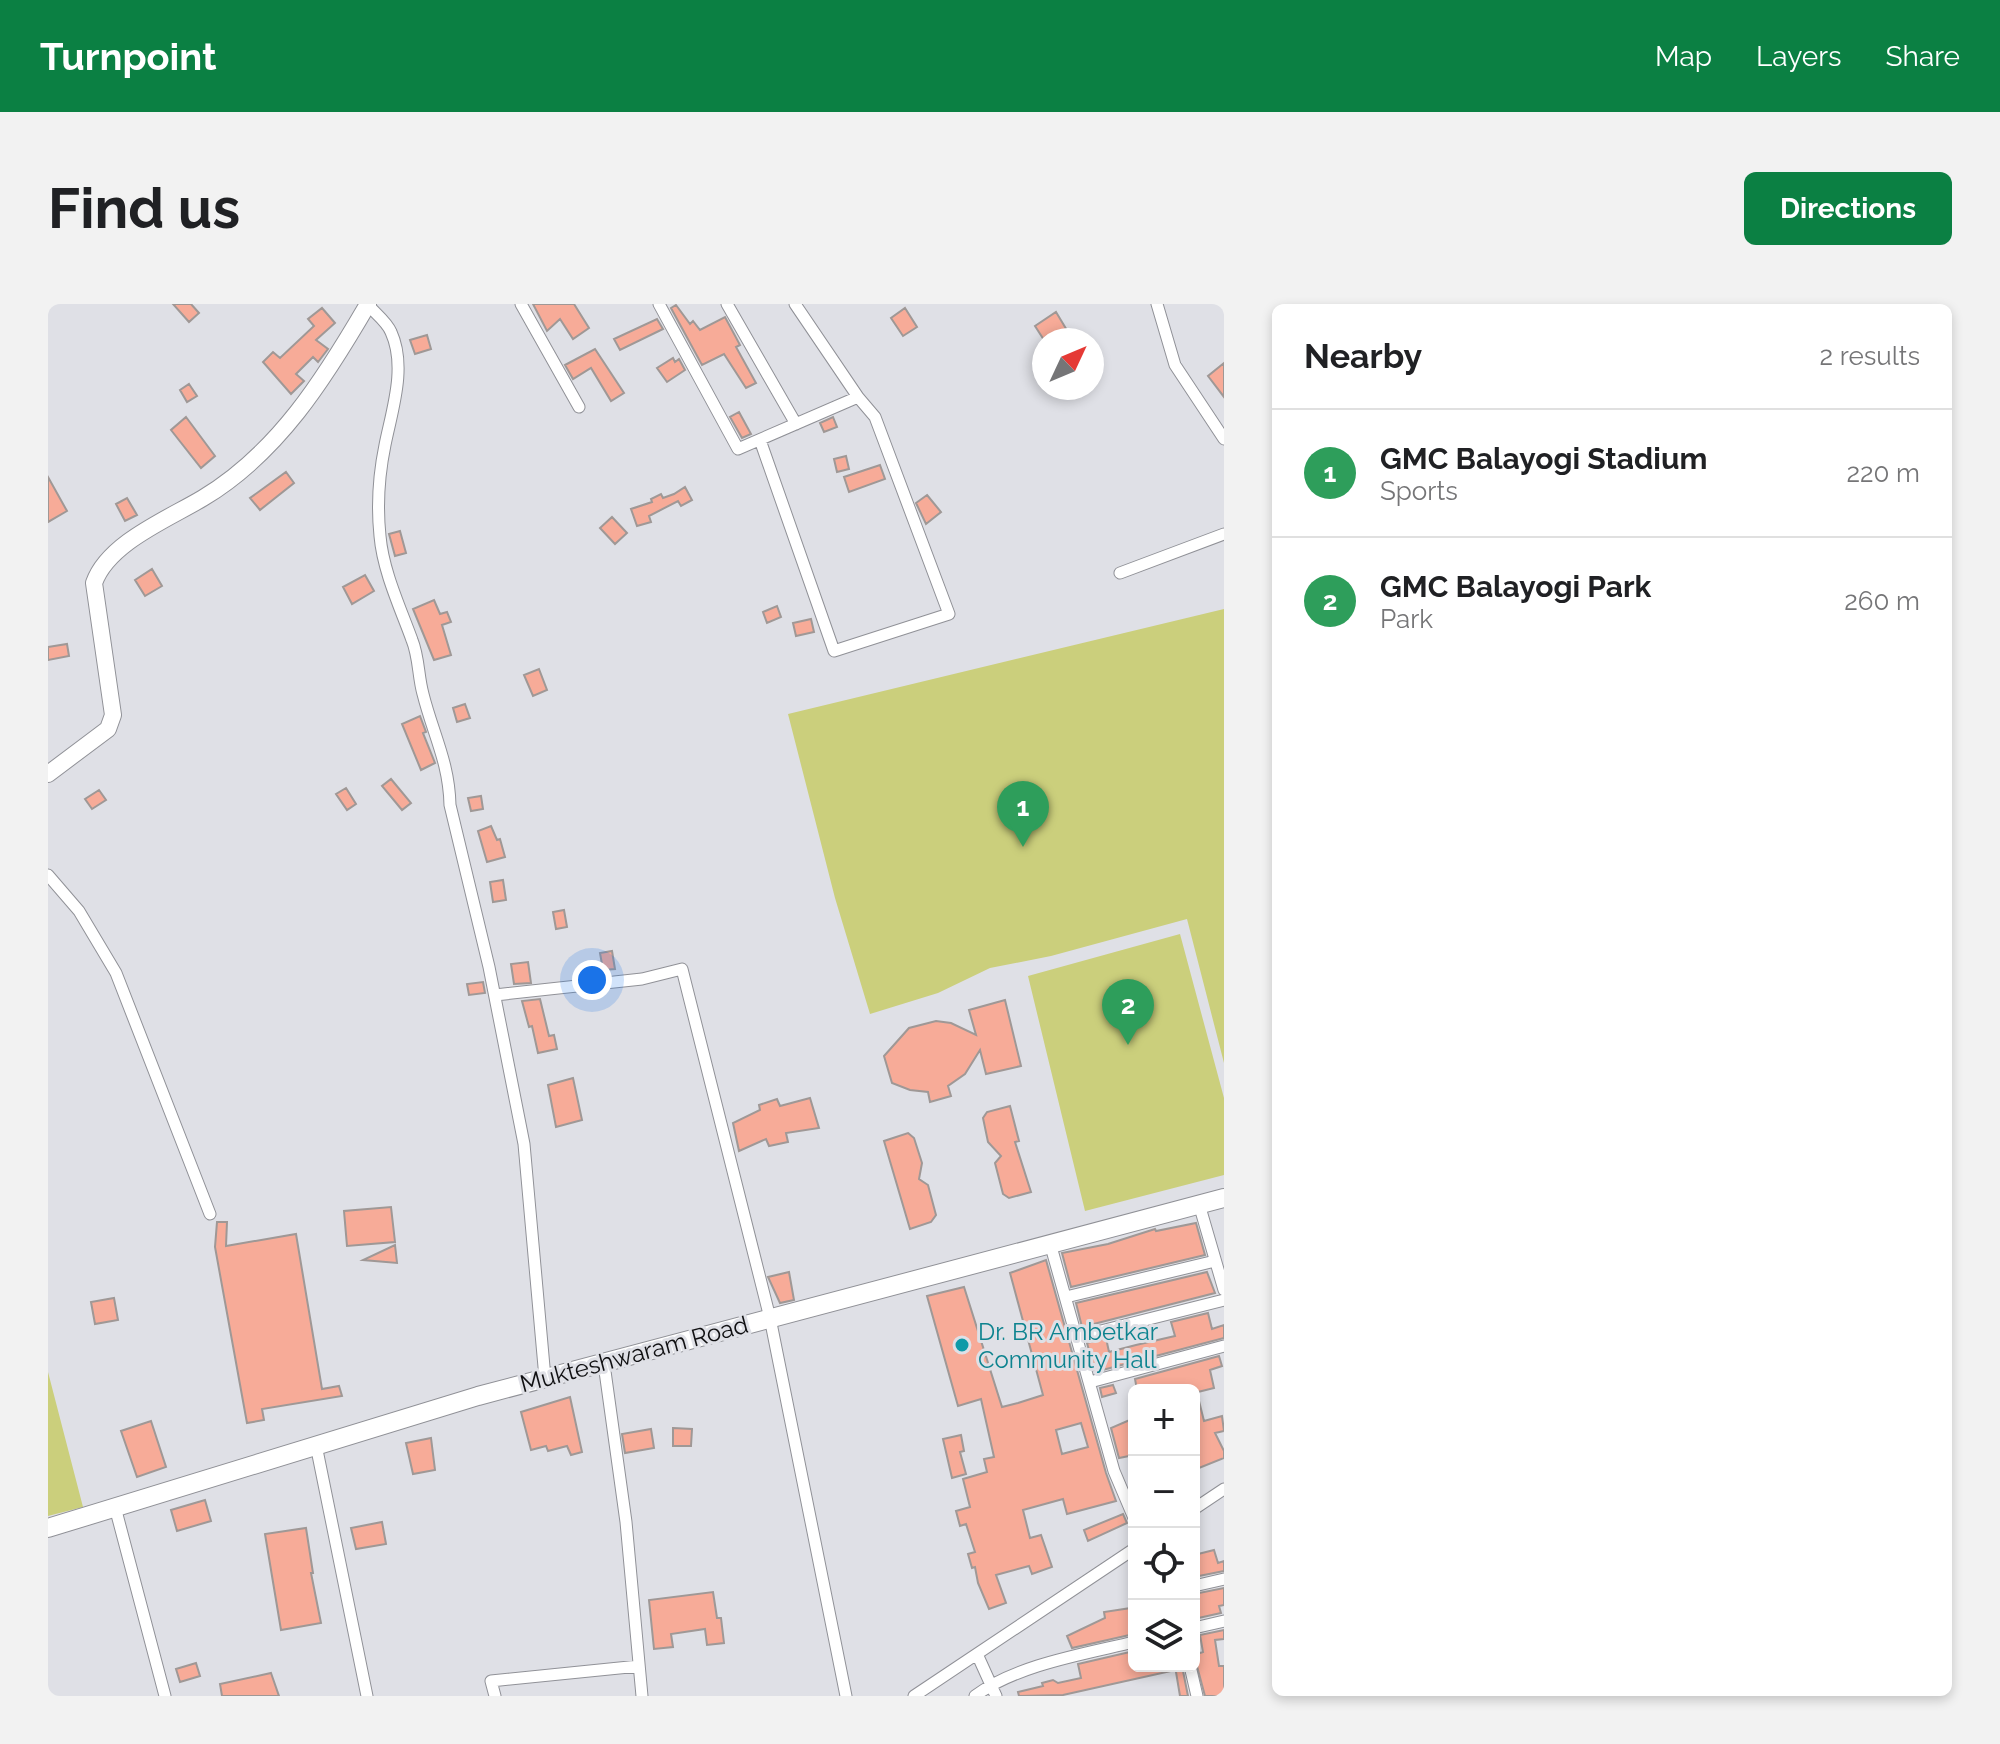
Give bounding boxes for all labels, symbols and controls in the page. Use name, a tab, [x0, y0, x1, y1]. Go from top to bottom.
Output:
text: Turnpoint	[40, 34, 217, 79]
text: Map	[1655, 40, 1712, 73]
text: Layers	[1756, 40, 1842, 73]
text: Share	[1886, 40, 1960, 73]
button: Directions	[1744, 172, 1952, 245]
text: Find us	[48, 175, 240, 241]
north arrow	[1032, 328, 1104, 400]
text: Nearby	[1304, 336, 1422, 376]
text: 2 results	[1820, 341, 1920, 371]
text: GMC Balayogi Stadium	[1380, 441, 1707, 476]
text: 1	[1324, 458, 1336, 488]
text: 220 m	[1846, 458, 1920, 488]
text: Sports	[1380, 476, 1458, 506]
text: GMC Balayogi Park	[1380, 569, 1651, 604]
text: 2	[1323, 586, 1337, 616]
text: 260 m	[1844, 586, 1920, 616]
text: Park	[1380, 604, 1433, 634]
pin: 1	[997, 781, 1049, 847]
your location	[572, 960, 612, 1000]
pin: 2	[1102, 979, 1154, 1045]
street label: Mukteshwaram Road	[517, 1310, 751, 1398]
place label: Dr. BR Ambetkar Community Hall	[978, 1317, 1159, 1374]
marker: Dr. BR Ambetkar Community Hall	[953, 1336, 971, 1354]
map controls	[1128, 1384, 1200, 1672]
button: +	[1128, 1384, 1200, 1456]
button: −	[1128, 1456, 1200, 1528]
button: locate	[1128, 1528, 1200, 1600]
button: layers	[1128, 1600, 1200, 1672]

